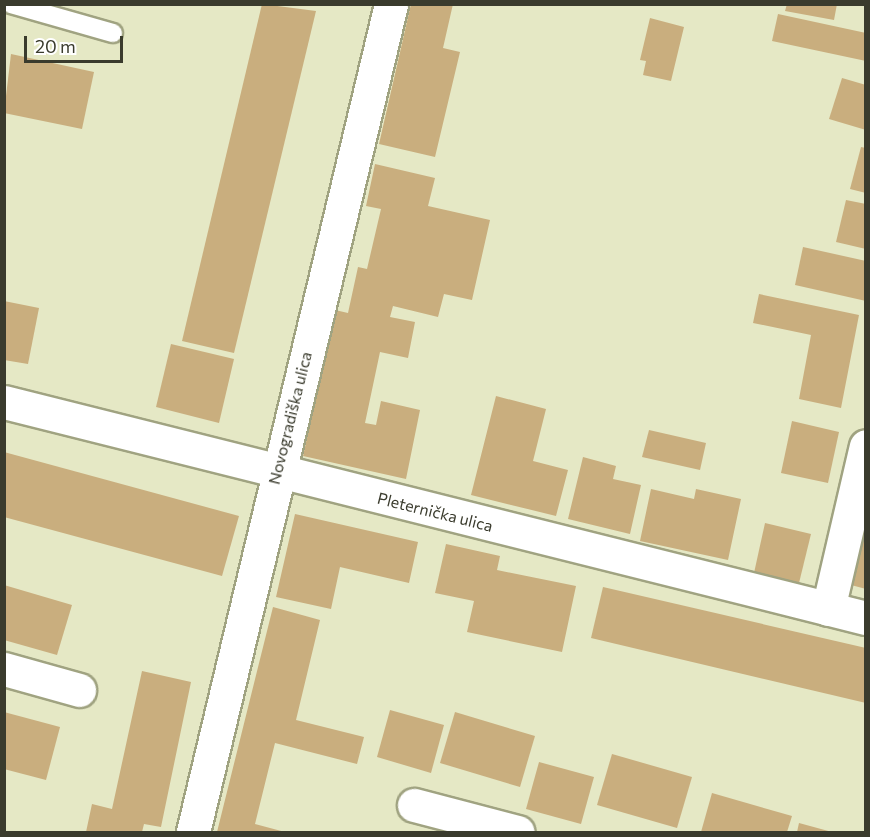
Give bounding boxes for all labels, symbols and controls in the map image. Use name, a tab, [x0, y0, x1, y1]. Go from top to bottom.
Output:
scale bar	[27, 24, 126, 62]
text: 20 m	[35, 35, 76, 57]
street label: Novogradiška ulica	[264, 350, 316, 486]
street label: Pleternička ulica	[375, 488, 495, 536]

